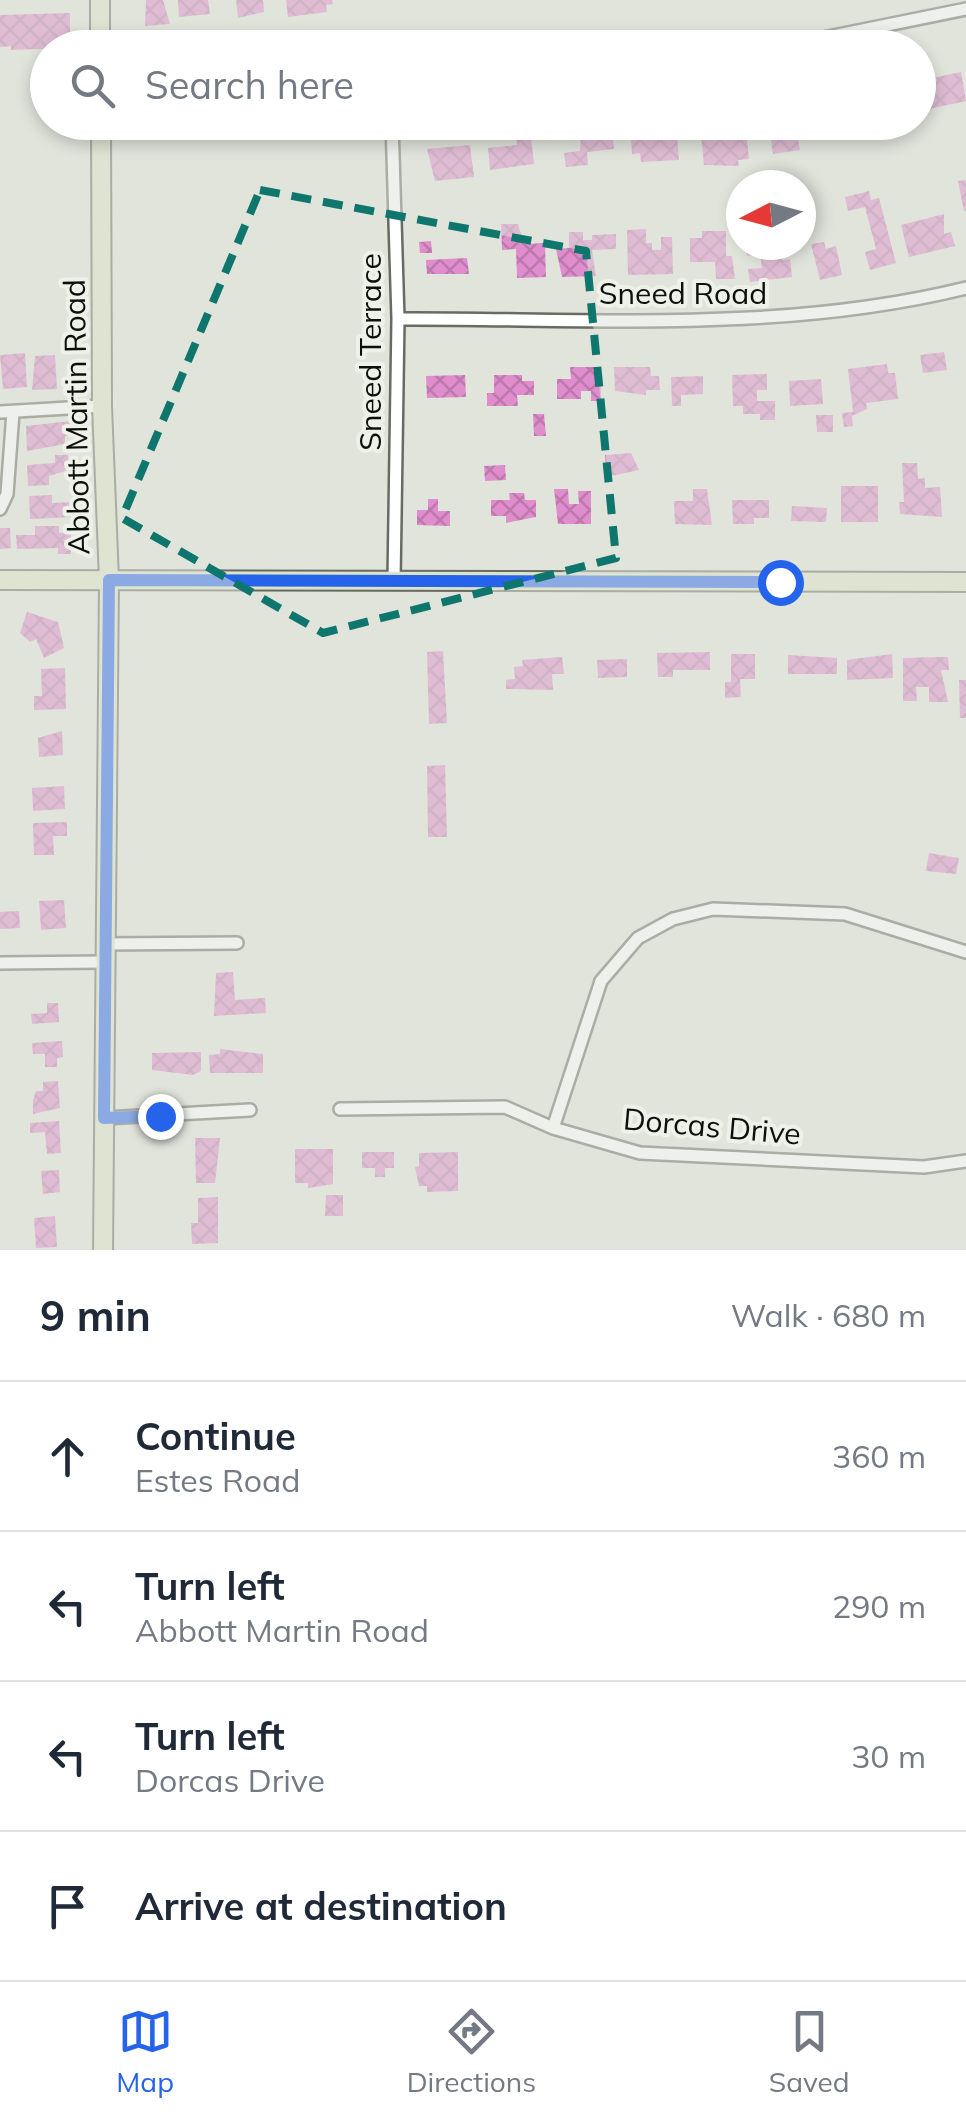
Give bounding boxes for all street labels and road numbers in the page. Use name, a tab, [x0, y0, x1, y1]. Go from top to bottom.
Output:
street label: Sneed Terrace	[351, 253, 389, 451]
street label: Sneed Road	[599, 274, 767, 312]
street label: Abbott Martin Road	[55, 279, 97, 555]
street label: Dorcas Drive	[622, 1099, 802, 1153]

